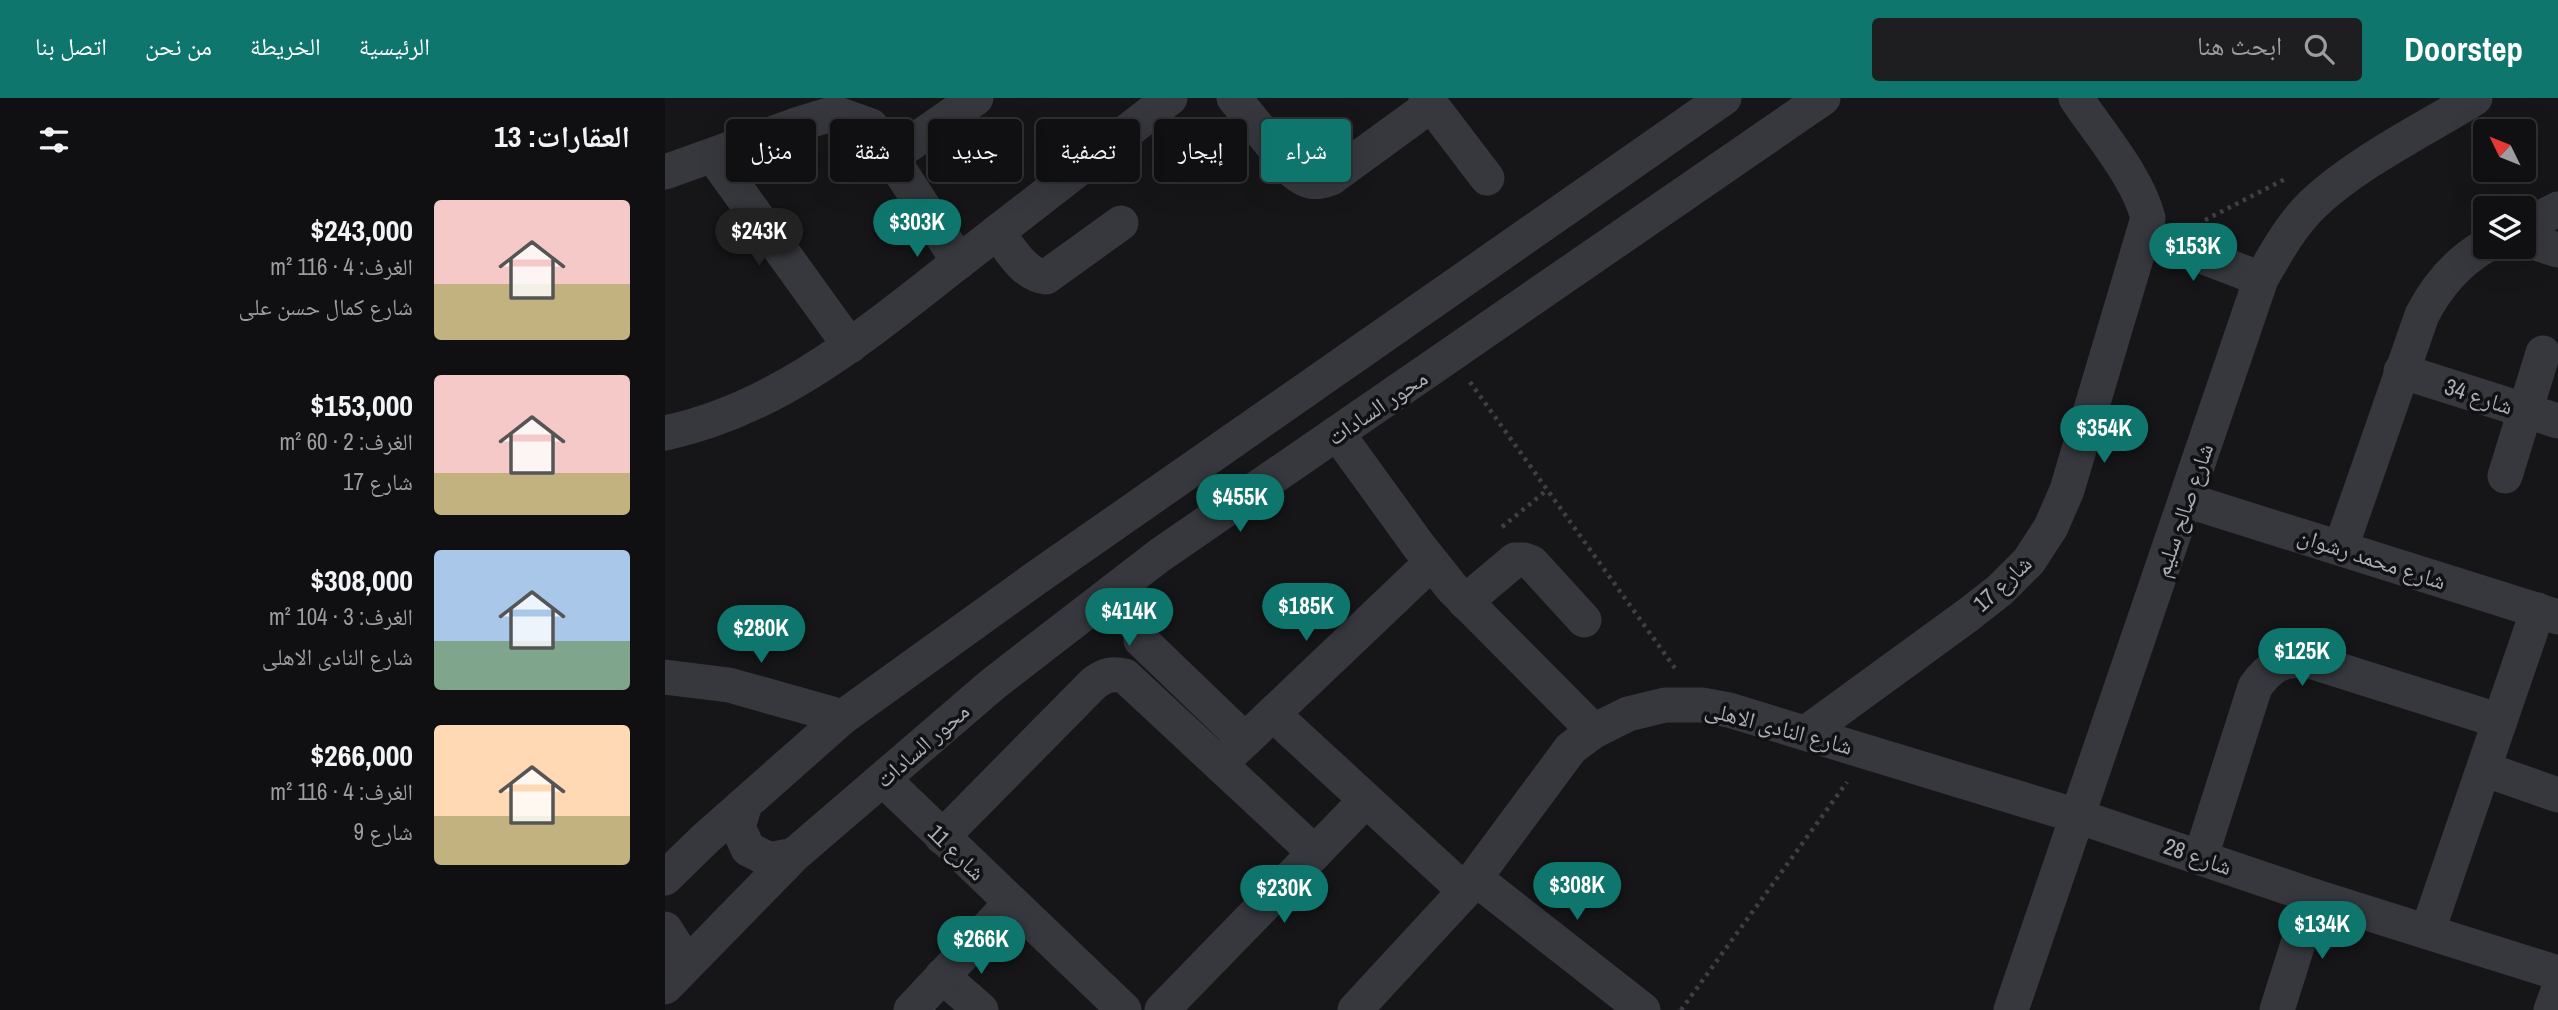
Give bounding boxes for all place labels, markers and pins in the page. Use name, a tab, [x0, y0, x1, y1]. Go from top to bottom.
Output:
pin: $303K	[868, 200, 966, 259]
pin: $243K	[710, 208, 808, 268]
pin: $153K	[2144, 223, 2242, 283]
pin: $354K	[2055, 406, 2153, 465]
pin: $455K	[1191, 474, 1289, 534]
pin: $185K	[1257, 584, 1355, 643]
pin: $414K	[1080, 588, 1178, 648]
pin: $280K	[712, 606, 810, 665]
pin: $125K	[2253, 628, 2351, 688]
pin: $308K	[1528, 862, 1626, 922]
pin: $230K	[1235, 866, 1333, 925]
pin: $134K	[2273, 902, 2371, 961]
pin: $266K	[932, 916, 1030, 976]

